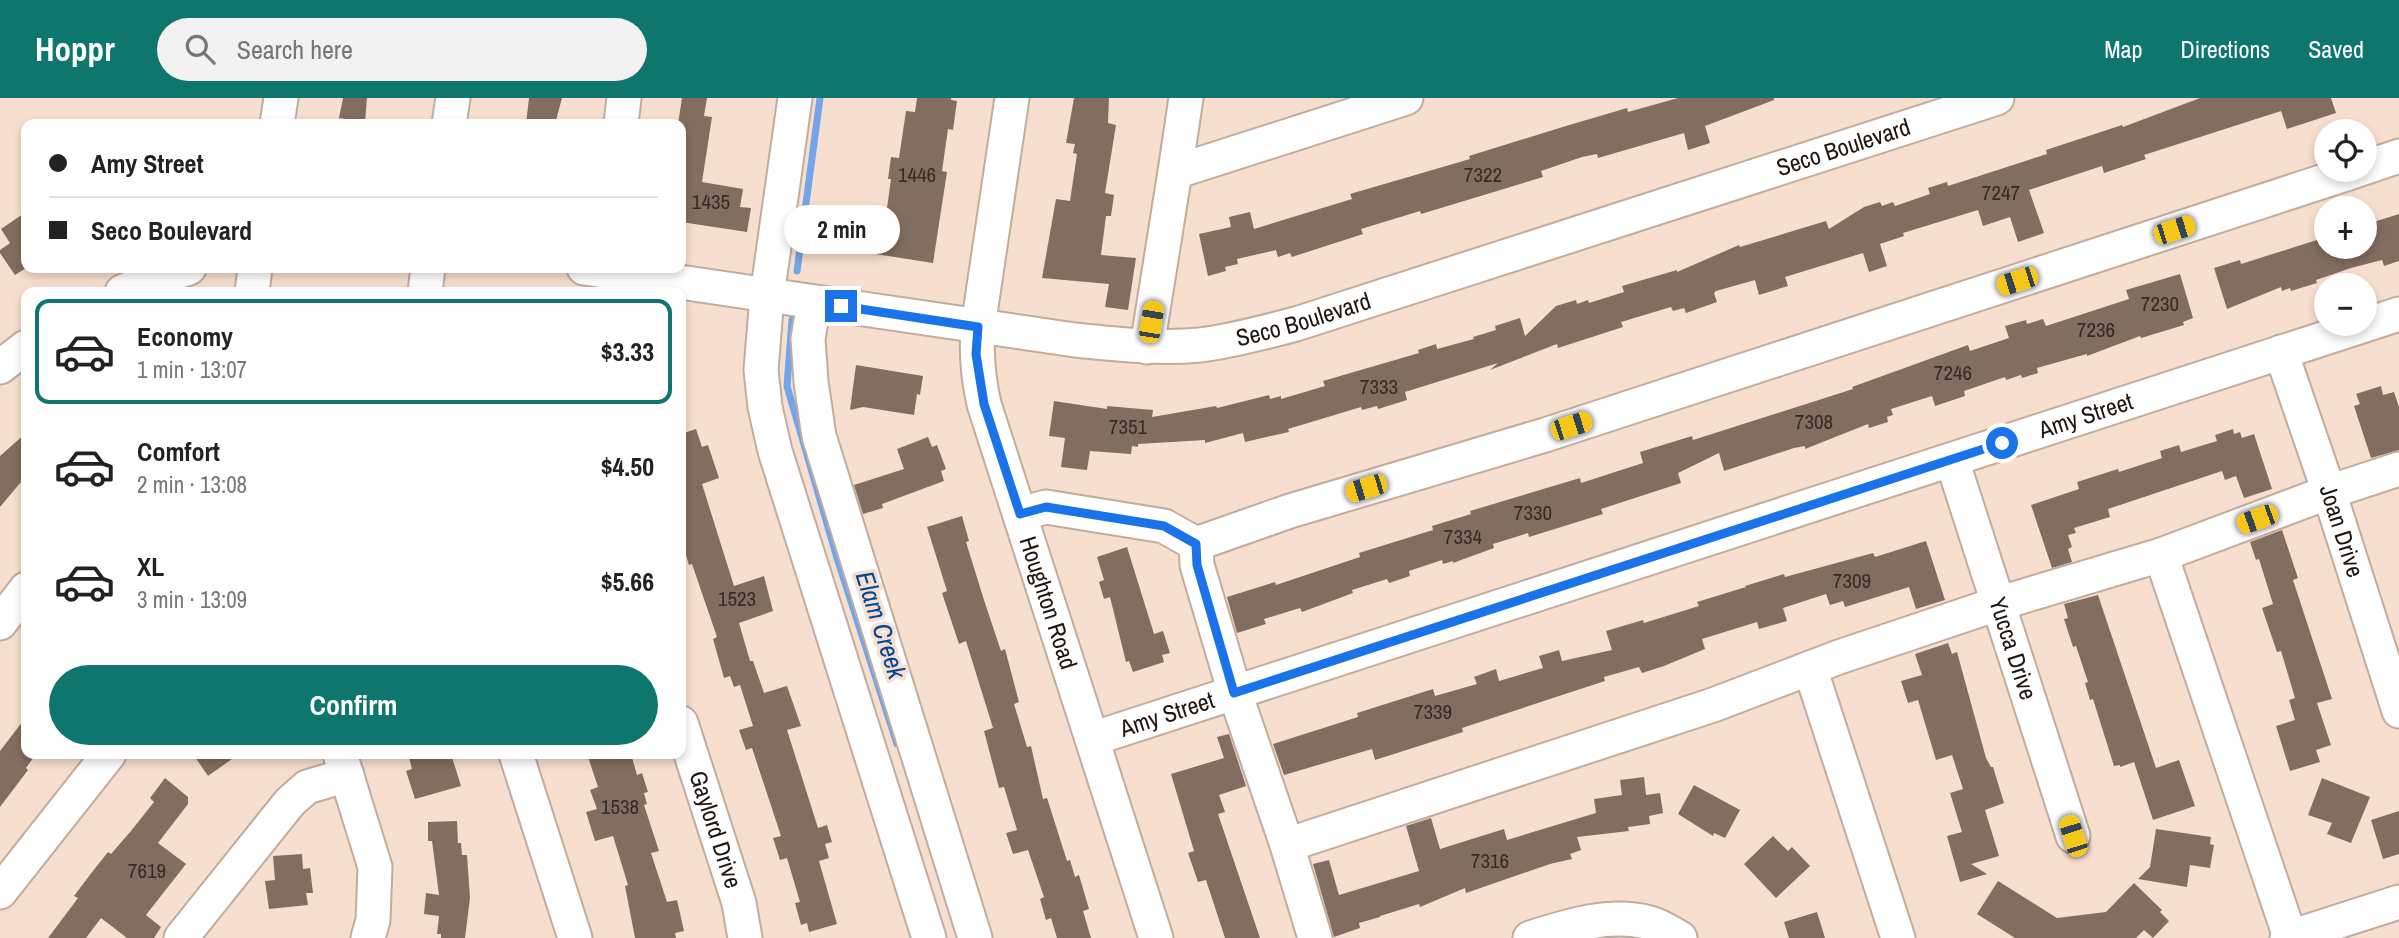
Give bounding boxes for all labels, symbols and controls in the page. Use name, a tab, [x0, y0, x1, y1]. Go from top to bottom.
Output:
search box	[157, 18, 647, 81]
text: Hoppr	[35, 27, 115, 71]
icon: search	[181, 30, 219, 68]
text: Search here	[237, 32, 353, 67]
text: Map	[2104, 33, 2142, 65]
text: Directions	[2180, 33, 2270, 65]
text: Saved	[2308, 33, 2364, 65]
street label: Seco Boulevard	[1772, 110, 1914, 183]
map controls	[2314, 119, 2377, 336]
button: locate	[2314, 119, 2377, 182]
text: Amy Street	[91, 146, 204, 181]
house number: 1446	[898, 160, 936, 189]
house number: 7322	[1464, 160, 1502, 189]
house number: 7247	[1982, 178, 2020, 207]
house number: 1435	[692, 187, 730, 216]
button: +	[2314, 196, 2377, 259]
callout: 2 min	[783, 204, 899, 254]
text: Seco Boulevard	[91, 213, 252, 248]
text: 2 min	[817, 214, 867, 245]
car	[2151, 214, 2198, 246]
car	[1994, 265, 2041, 297]
button: −	[2314, 273, 2377, 336]
street label: Seco Boulevard	[1233, 284, 1374, 353]
house number: 7230	[2141, 289, 2179, 318]
route end	[825, 290, 857, 322]
car	[1138, 300, 1165, 344]
house number: 7236	[2077, 315, 2115, 344]
text: Economy	[137, 319, 233, 354]
icon: car	[53, 320, 116, 383]
text: $3.33	[601, 334, 654, 369]
text: 1 min · 13:07	[137, 354, 247, 385]
house number: 7246	[1934, 358, 1972, 387]
house number: 7333	[1360, 372, 1398, 401]
street label: Amy Street	[2033, 384, 2137, 445]
house number: 7308	[1795, 407, 1833, 436]
car	[1548, 410, 1595, 442]
house number: 7351	[1109, 412, 1148, 441]
route start	[1986, 427, 2018, 459]
text: Comfort	[137, 434, 220, 469]
icon: car	[53, 435, 116, 498]
text: $4.50	[601, 449, 654, 484]
text: 2 min · 13:08	[137, 469, 247, 500]
car	[1343, 472, 1390, 504]
street label: Joan Drive	[2313, 480, 2372, 581]
house number: 7330	[1514, 498, 1552, 527]
car	[2234, 502, 2281, 536]
house number: 7334	[1444, 522, 1483, 551]
street label: Houghton Road	[1013, 532, 1085, 673]
text: XL	[137, 549, 164, 584]
icon: car	[53, 550, 116, 613]
text: $5.66	[601, 564, 654, 599]
water label: Elam Creek	[848, 566, 916, 684]
house number: 7309	[1833, 566, 1871, 595]
text: 3 min · 13:09	[137, 584, 247, 615]
house number: 1523	[718, 584, 756, 613]
street label: Yucca Drive	[1982, 593, 2045, 704]
button: Confirm	[49, 665, 658, 745]
street label: Amy Street	[1115, 683, 1219, 744]
house number: 7339	[1414, 697, 1452, 726]
street label: Gaylord Drive	[682, 767, 750, 892]
house number: 1538	[601, 792, 639, 821]
car	[2057, 813, 2090, 859]
house number: 7316	[1471, 846, 1509, 875]
house number: 7619	[128, 856, 166, 885]

